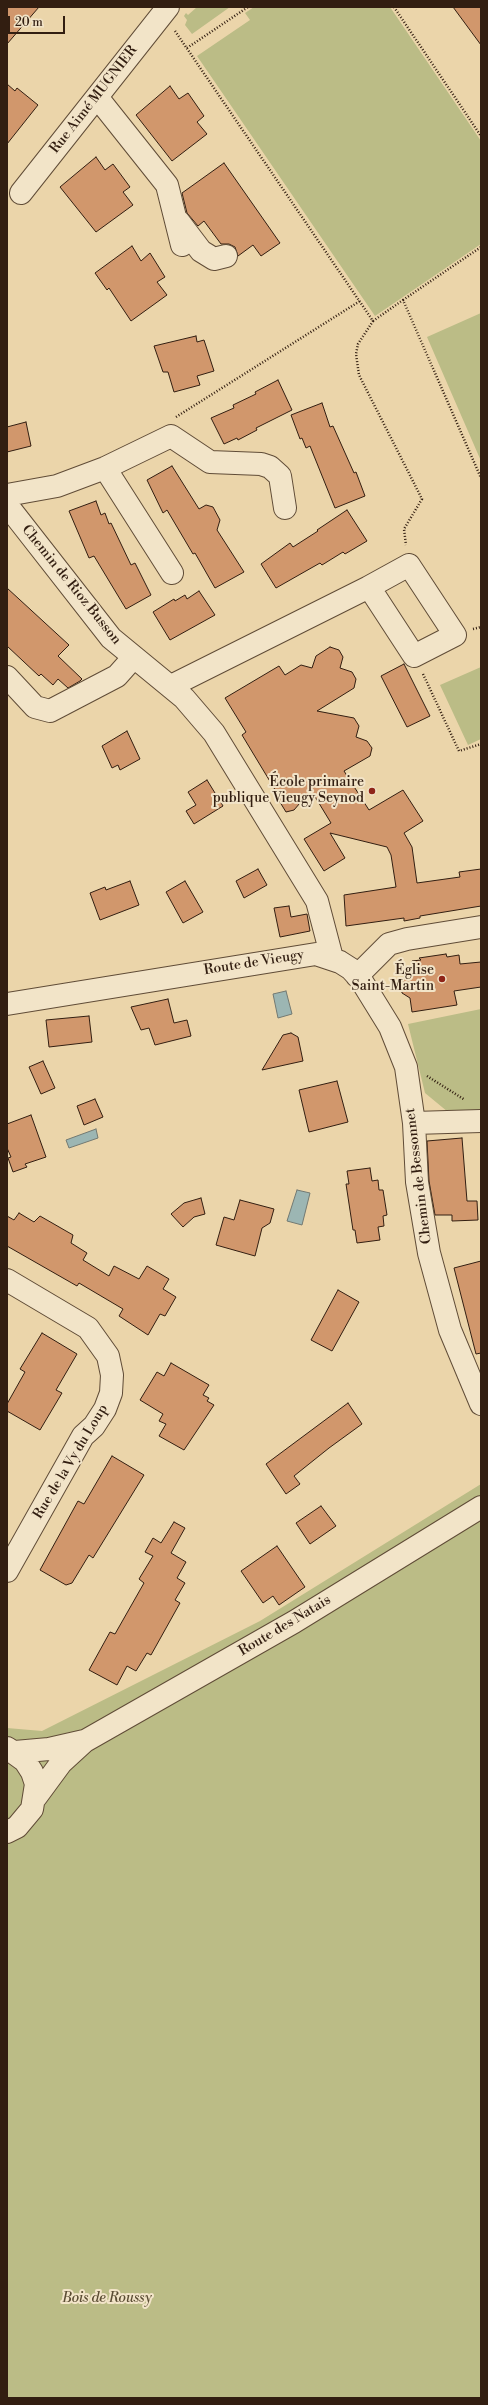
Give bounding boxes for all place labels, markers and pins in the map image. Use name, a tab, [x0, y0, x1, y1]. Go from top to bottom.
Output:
place label: École primaire publique Vieugy Seynod	[213, 775, 364, 808]
marker: École primaire publique Vieugy Seynod	[367, 786, 377, 796]
place label: Église Saint-Martin	[352, 963, 434, 996]
marker: Église Saint-Martin	[437, 974, 447, 984]

